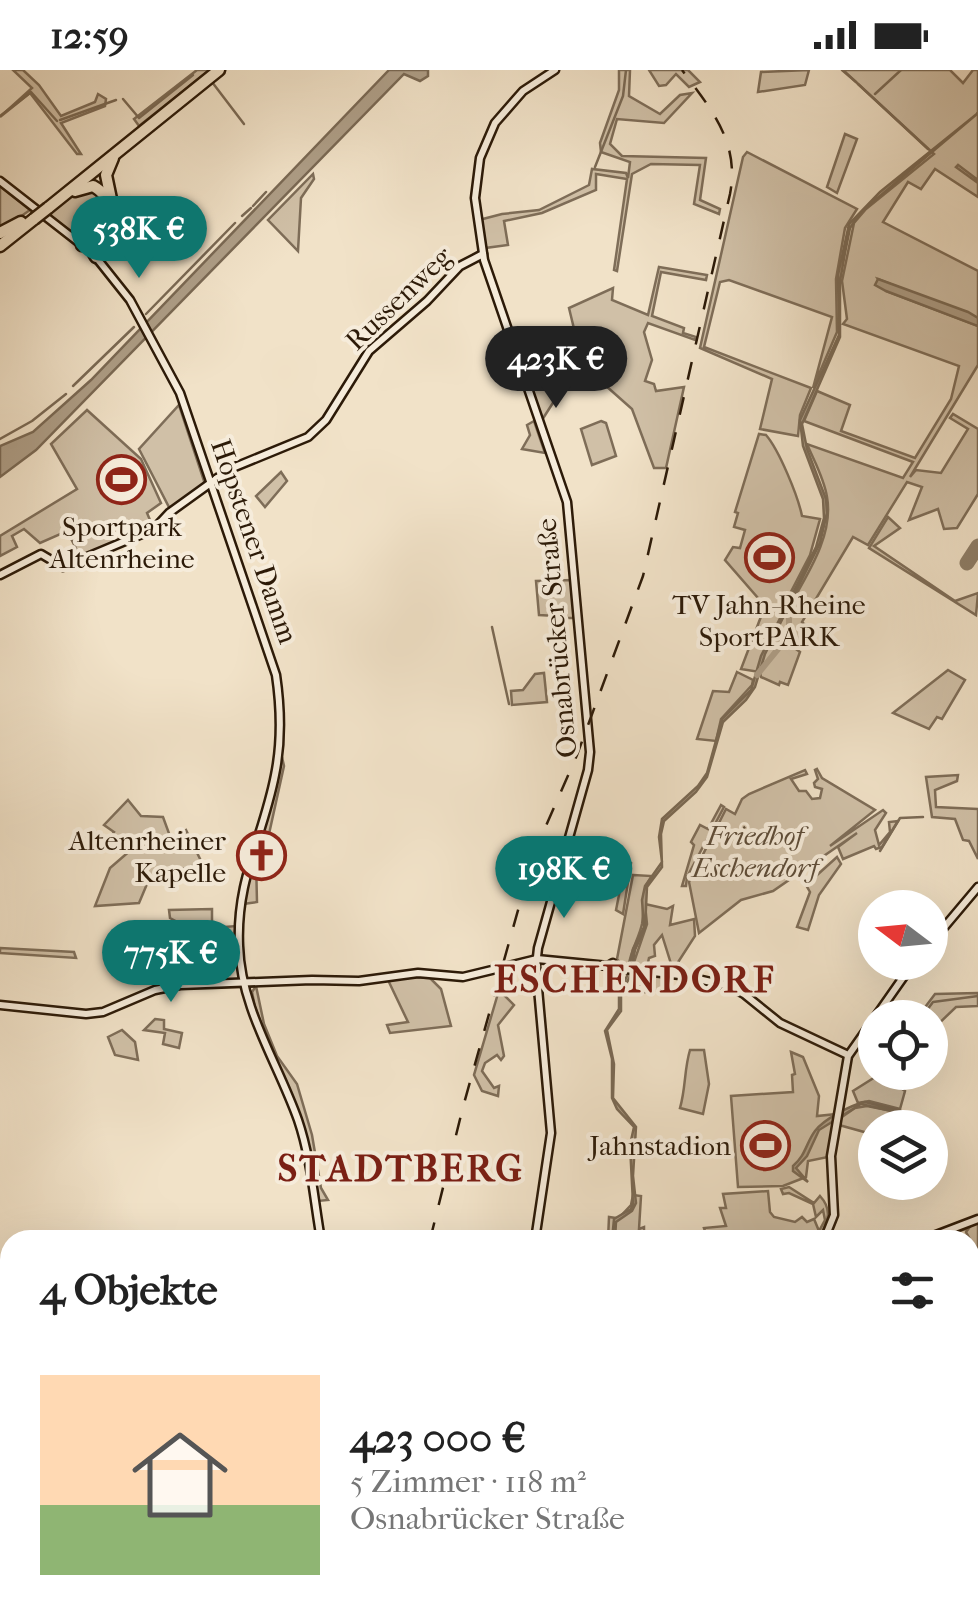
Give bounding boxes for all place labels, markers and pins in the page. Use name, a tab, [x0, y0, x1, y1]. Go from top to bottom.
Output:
pin: 538K €	[58, 196, 220, 281]
pin: 423K €	[475, 326, 637, 411]
sports icon: Sportpark Altenrheine	[96, 453, 148, 505]
place label: Sportpark Altenrheine	[48, 510, 195, 575]
sports icon: TV Jahn-Rheine SportPARK	[743, 531, 795, 583]
place label: TV Jahn-Rheine SportPARK	[672, 588, 866, 653]
place label: Altenrheiner Kapelle	[68, 824, 226, 889]
church icon: Altenrheiner Kapelle	[235, 830, 287, 882]
pin: 198K €	[483, 836, 645, 921]
pin: 775K €	[90, 920, 252, 1005]
sports icon: Jahnstadion	[740, 1119, 792, 1171]
place label: Jahnstadion	[587, 1129, 731, 1162]

